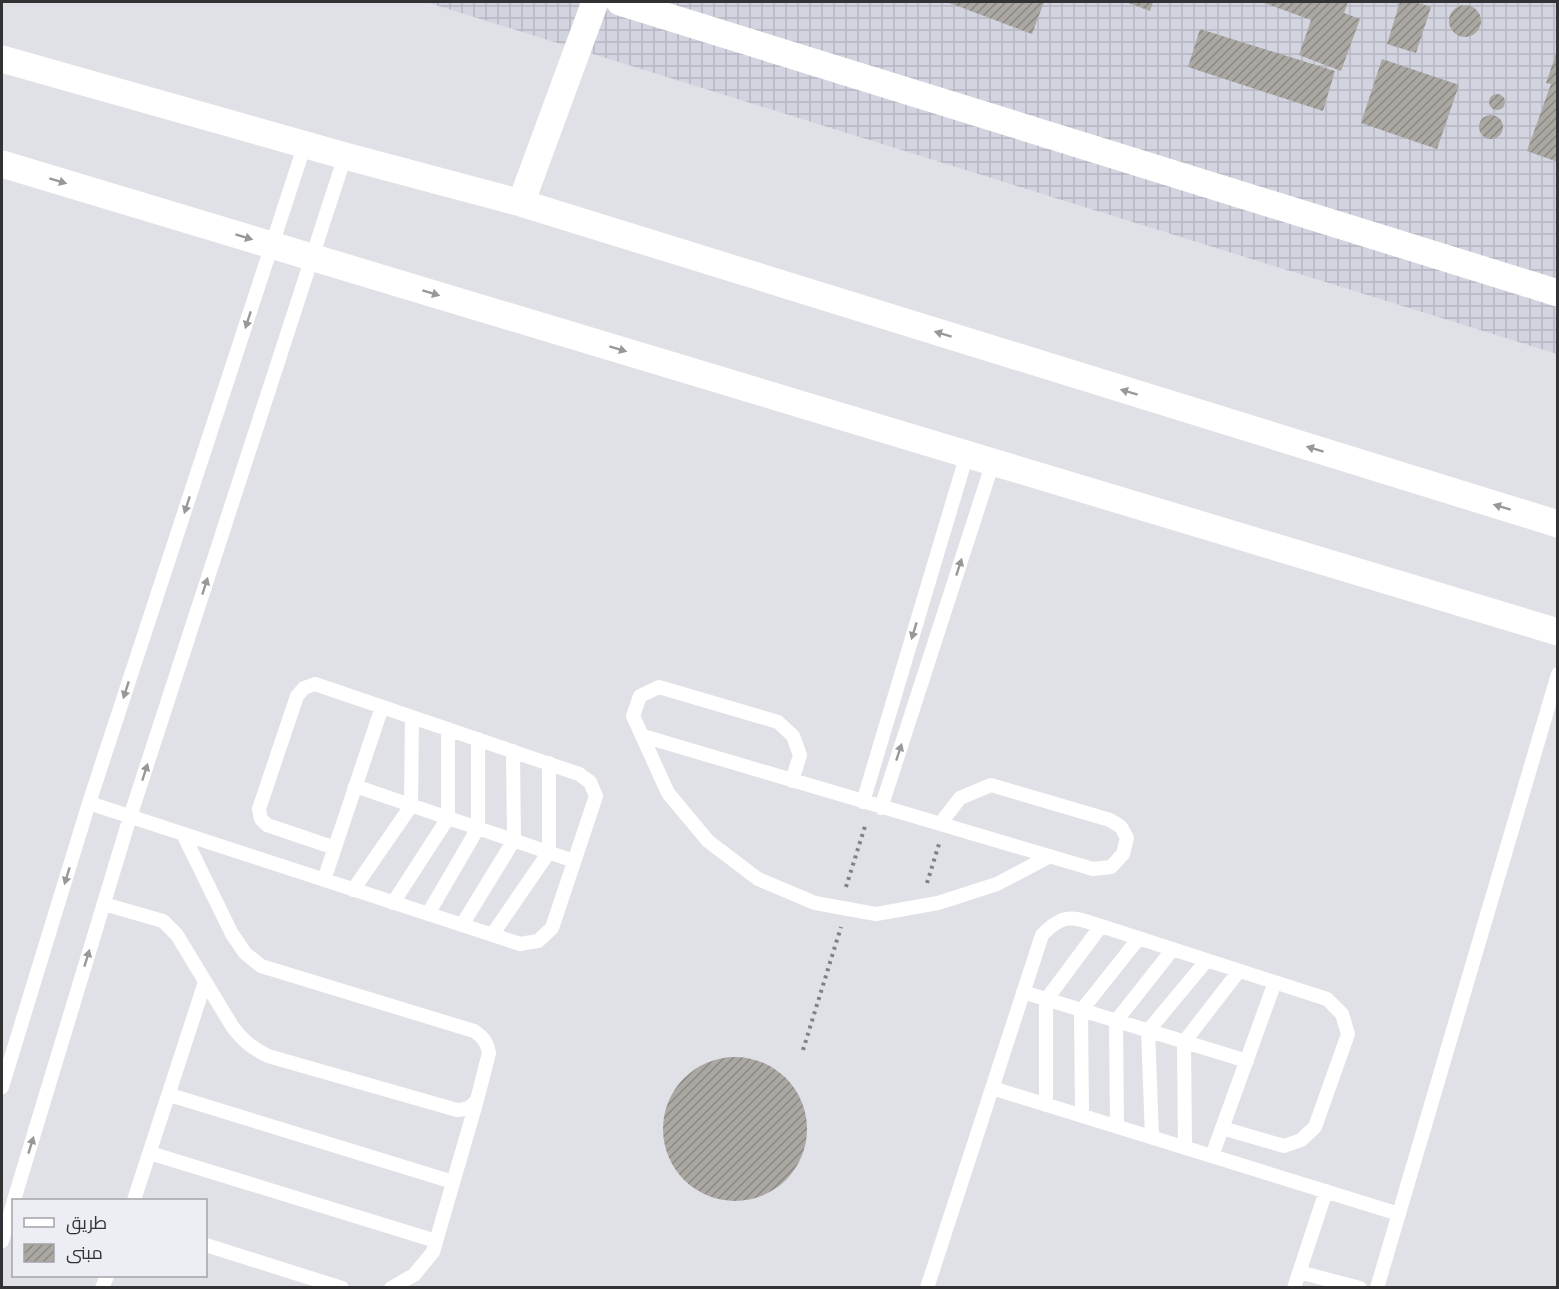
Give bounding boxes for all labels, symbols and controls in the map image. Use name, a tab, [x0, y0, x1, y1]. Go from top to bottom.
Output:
one-way arrow	[49, 177, 67, 186]
one-way arrow	[235, 233, 253, 242]
one-way arrow	[422, 289, 440, 298]
one-way arrow	[243, 311, 252, 329]
one-way arrow	[934, 329, 952, 338]
one-way arrow	[609, 345, 627, 354]
one-way arrow	[1120, 387, 1138, 396]
one-way arrow	[1306, 444, 1324, 454]
one-way arrow	[182, 496, 191, 514]
one-way arrow	[1493, 502, 1511, 511]
one-way arrow	[955, 558, 965, 576]
one-way arrow	[201, 577, 210, 595]
one-way arrow	[909, 622, 918, 640]
one-way arrow	[121, 681, 131, 699]
one-way arrow	[895, 743, 904, 761]
one-way arrow	[141, 763, 150, 781]
one-way arrow	[62, 867, 71, 885]
one-way arrow	[83, 949, 92, 967]
one-way arrow	[27, 1135, 36, 1153]
legend	[12, 1199, 207, 1277]
text: طريق	[66, 1209, 107, 1236]
text: مبنى	[66, 1239, 103, 1266]

